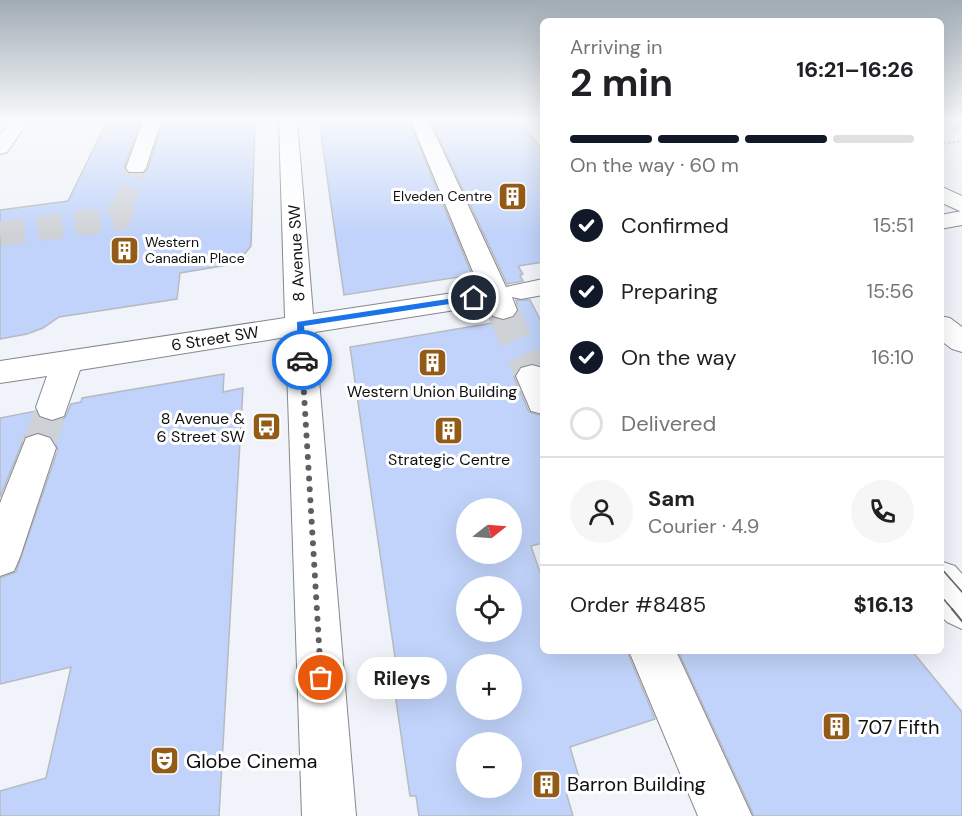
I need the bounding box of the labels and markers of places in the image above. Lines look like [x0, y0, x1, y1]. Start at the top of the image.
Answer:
building icon: Elveden Centre [497, 180, 529, 212]
place label: Elveden Centre [393, 187, 492, 205]
place label: Western Canadian Place [145, 233, 245, 267]
building icon: Western Canadian Place [108, 234, 140, 266]
pin [448, 272, 499, 323]
building icon: Western Union Building [416, 347, 448, 379]
place label: Western Union Building [347, 381, 517, 402]
place label: 8 Avenue & 6 Street SW [157, 408, 246, 447]
bus stop icon: 8 Avenue & 6 Street SW [250, 411, 282, 443]
building icon: Strategic Centre [433, 415, 465, 447]
place label: Strategic Centre [388, 449, 510, 470]
pin [295, 652, 346, 703]
callout: Rileys [357, 657, 447, 699]
building icon: 707 Fifth [821, 711, 853, 743]
place label: 707 Fifth [858, 714, 939, 740]
theatre icon: Globe Cinema [149, 745, 181, 777]
place label: Globe Cinema [186, 748, 317, 774]
building icon: Barron Building [530, 768, 562, 800]
place label: Barron Building [567, 771, 706, 797]

